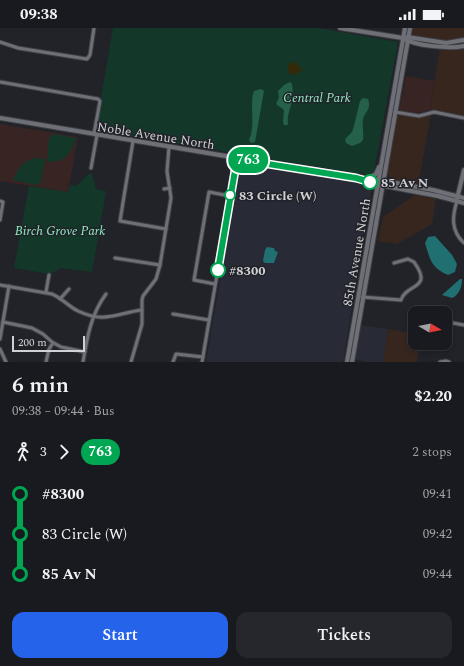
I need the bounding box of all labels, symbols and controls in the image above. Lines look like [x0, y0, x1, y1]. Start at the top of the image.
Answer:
text: 09:38 [20, 3, 58, 26]
park label: Central Park [283, 88, 351, 108]
street label: Noble Avenue North [96, 117, 217, 155]
line badge: 763 [225, 147, 271, 173]
text: 763 [236, 149, 260, 170]
place label: 85 Av N [381, 173, 429, 193]
marker: 85 Av N [362, 174, 378, 190]
place label: 83 Circle (W) [239, 186, 316, 206]
marker: 83 Circle (W) [224, 189, 236, 201]
street label: 85th Avenue North [338, 196, 376, 308]
park label: Birch Grove Park [15, 221, 105, 241]
place label: #8300 [229, 261, 265, 281]
marker: #8300 [210, 262, 226, 278]
north arrow [408, 306, 452, 350]
map controls [408, 306, 452, 350]
scale bar [12, 334, 85, 353]
text: 200 m [18, 334, 47, 351]
text: 6 min [12, 369, 69, 402]
text: $2.20 [414, 385, 452, 408]
text: 09:38 – 09:44 · Bus [12, 401, 115, 421]
icon: walk [12, 441, 34, 463]
icon: forward [53, 441, 75, 463]
text: 763 [89, 441, 112, 462]
text: 3 [40, 442, 47, 462]
text: 2 stops [412, 442, 452, 462]
text: #8300 [42, 483, 84, 506]
text: 09:41 [423, 484, 452, 504]
text: 83 Circle (W) [42, 523, 127, 546]
text: 09:42 [423, 524, 452, 544]
text: 85 Av N [42, 563, 97, 586]
text: 09:44 [423, 564, 452, 584]
button: Start [12, 612, 228, 658]
button: Tickets [236, 612, 452, 658]

